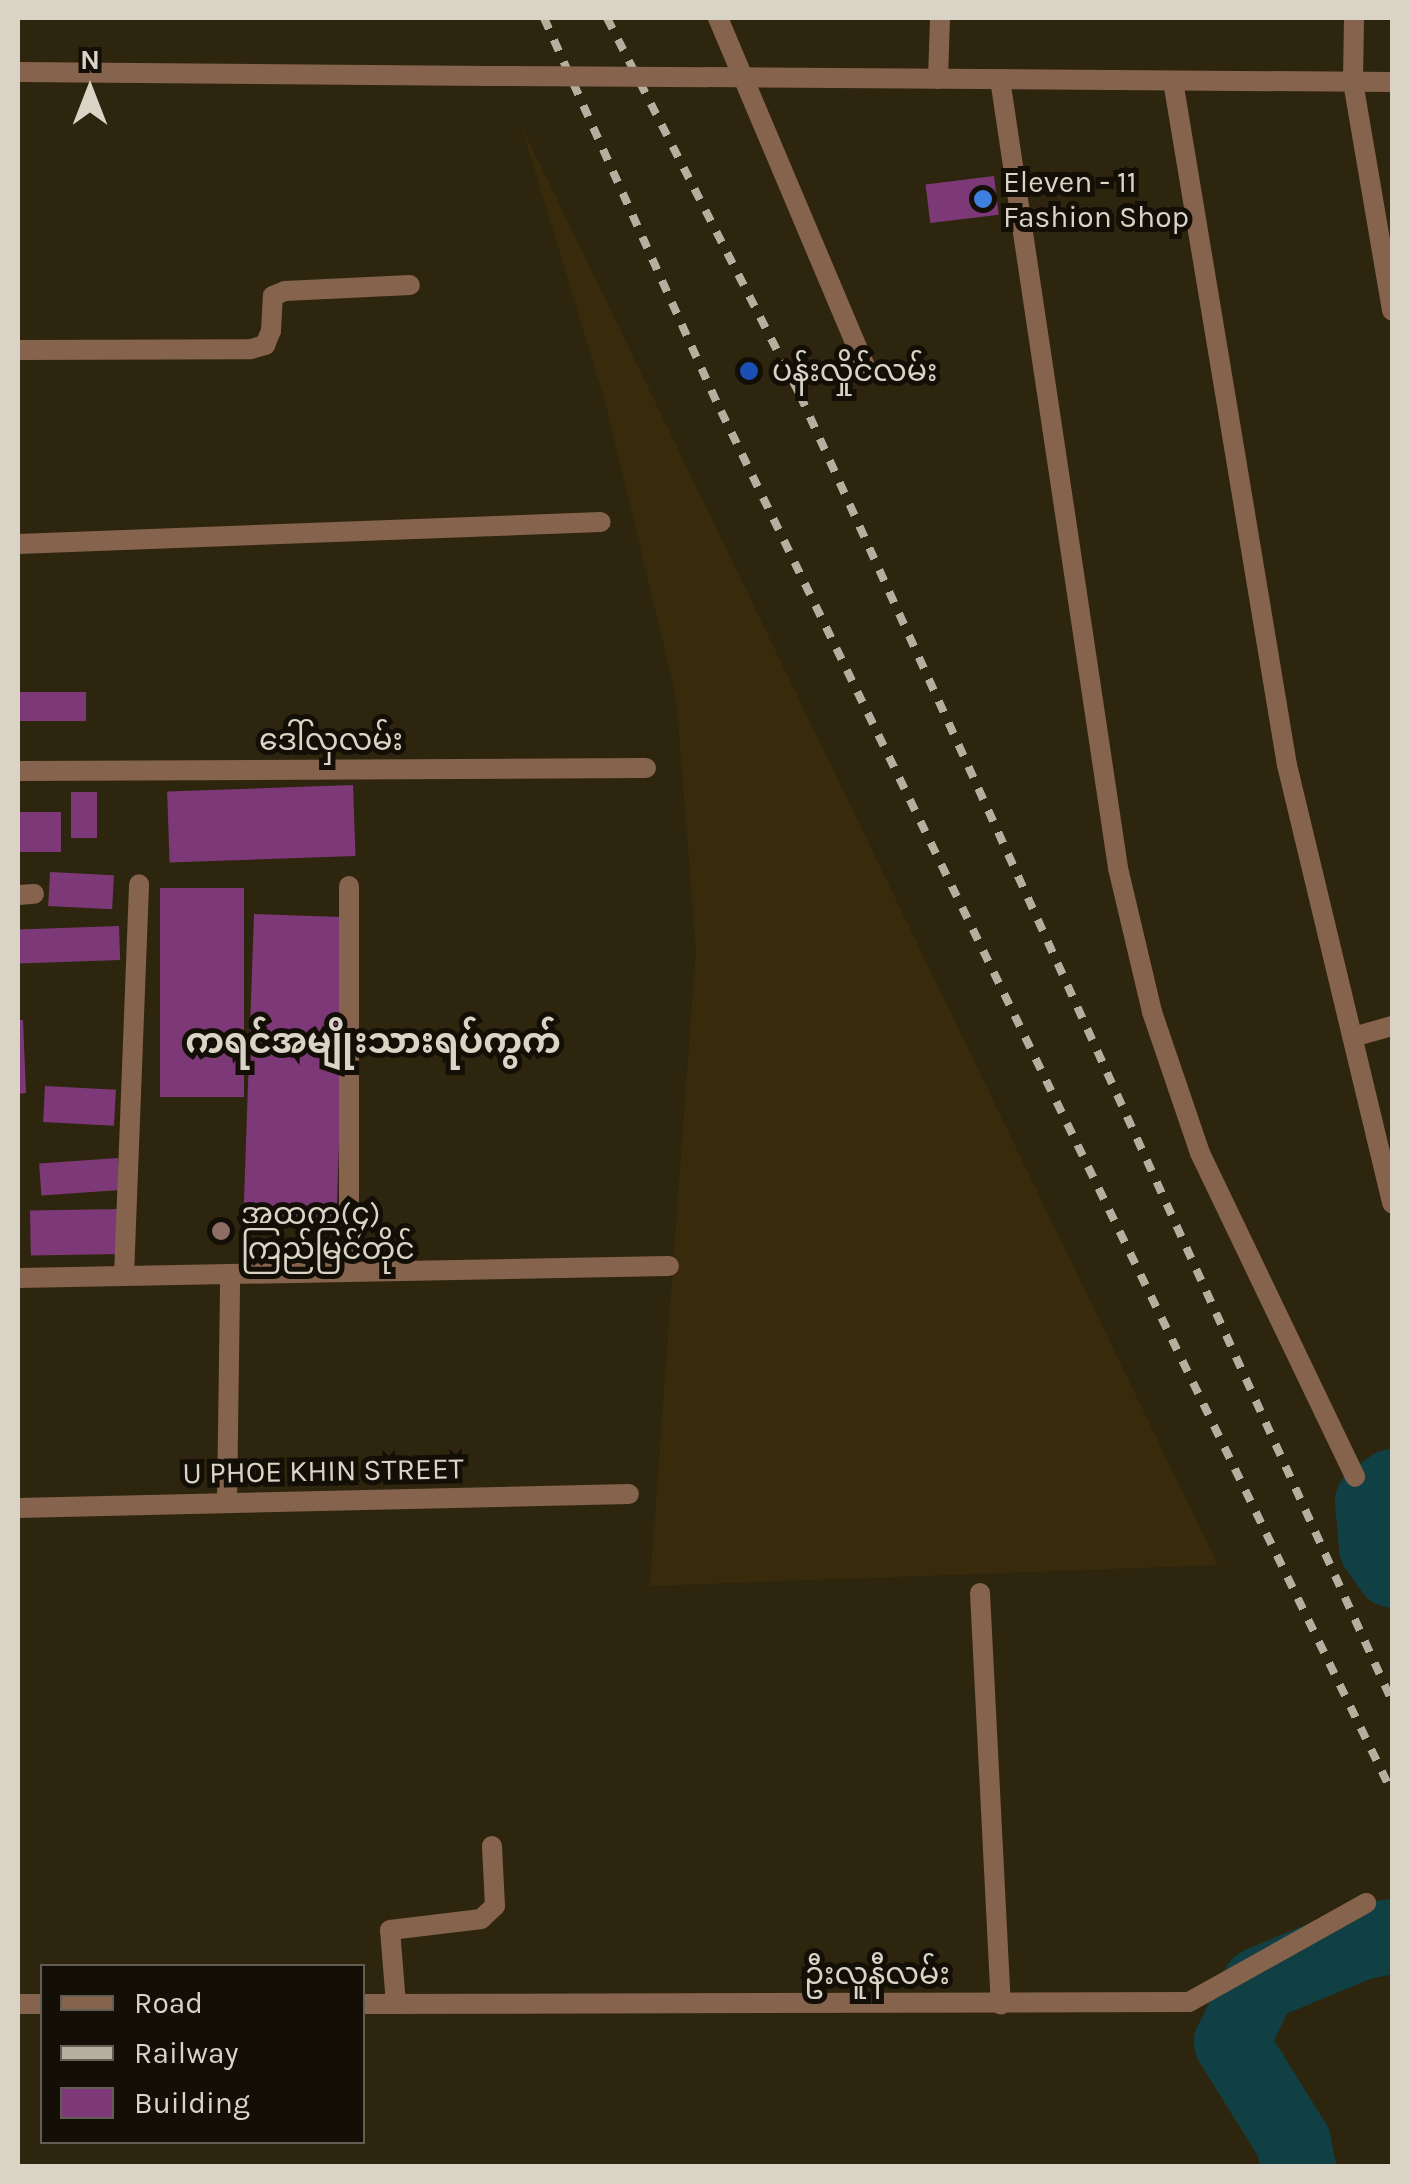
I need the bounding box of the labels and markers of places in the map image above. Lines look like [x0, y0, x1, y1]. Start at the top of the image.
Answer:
place label: Eleven - 11 Fashion Shop [1003, 164, 1189, 234]
marker: Eleven - 11 Fashion Shop [972, 188, 994, 210]
place label: ပန်းလှိုင်လမ်း [772, 353, 937, 389]
marker: ပန်းလှိုင်လမ်း [736, 358, 762, 384]
place label: အထက(၄) ကြည်မြင်တိုင် [241, 1196, 415, 1266]
marker: အထက(၄) ကြည်မြင်တိုင် [210, 1220, 232, 1242]

